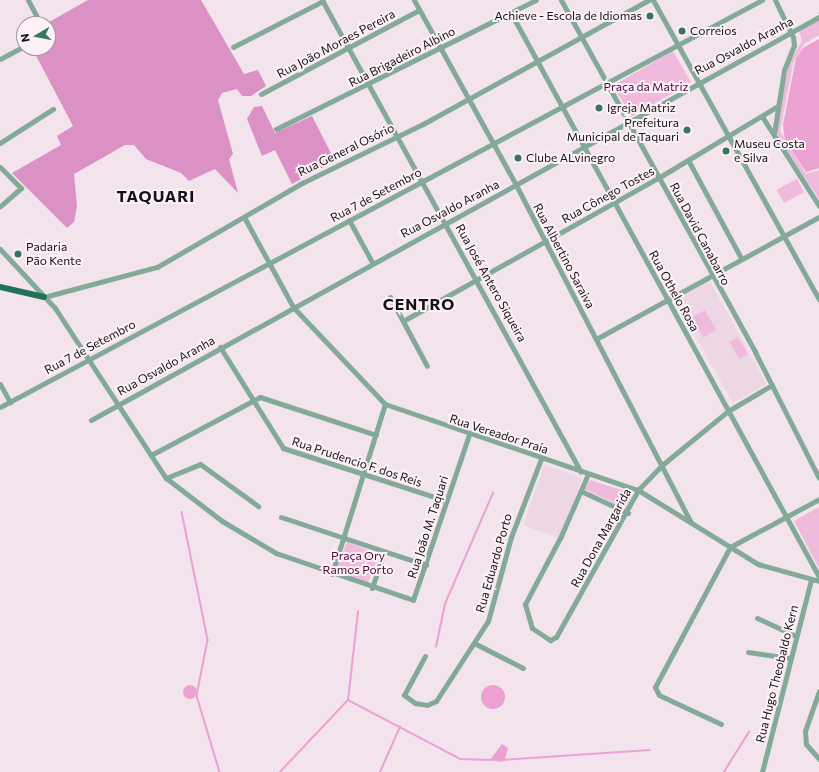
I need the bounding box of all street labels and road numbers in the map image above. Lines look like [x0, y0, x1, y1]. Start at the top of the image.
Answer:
street label: Rua João Moraes Pereira [274, 7, 398, 81]
street label: Rua Osvaldo Aranha [692, 14, 796, 78]
street label: Rua Brigadeiro Albino [346, 24, 458, 90]
street label: Rua General Osório [295, 120, 397, 180]
street label: Rua Cônego Tostes [559, 164, 657, 226]
street label: Rua 7 de Setembro [328, 165, 424, 225]
street label: Rua Osvaldo Aranha [398, 177, 502, 241]
street label: Rua David Canabarro [667, 180, 733, 288]
street label: Rua Albertino Saraiva [530, 201, 598, 311]
street label: Rua José Antero Siqueira [453, 222, 529, 344]
street label: Rua Othelo Rosa [646, 248, 702, 334]
street label: Rua 7 de Setembro [42, 317, 138, 377]
street label: Rua Osvaldo Aranha [115, 333, 217, 399]
street label: Rua Vereador Praia [448, 411, 550, 457]
street label: Rua Prudencio F. dos Reis [290, 434, 424, 490]
street label: Rua João M. Taquari [405, 474, 451, 580]
street label: Rua Dona Margarida [568, 486, 634, 590]
street label: Rua Eduardo Porto [473, 512, 515, 614]
street label: Rua Hugo Theobaldo Kern [753, 604, 801, 744]

